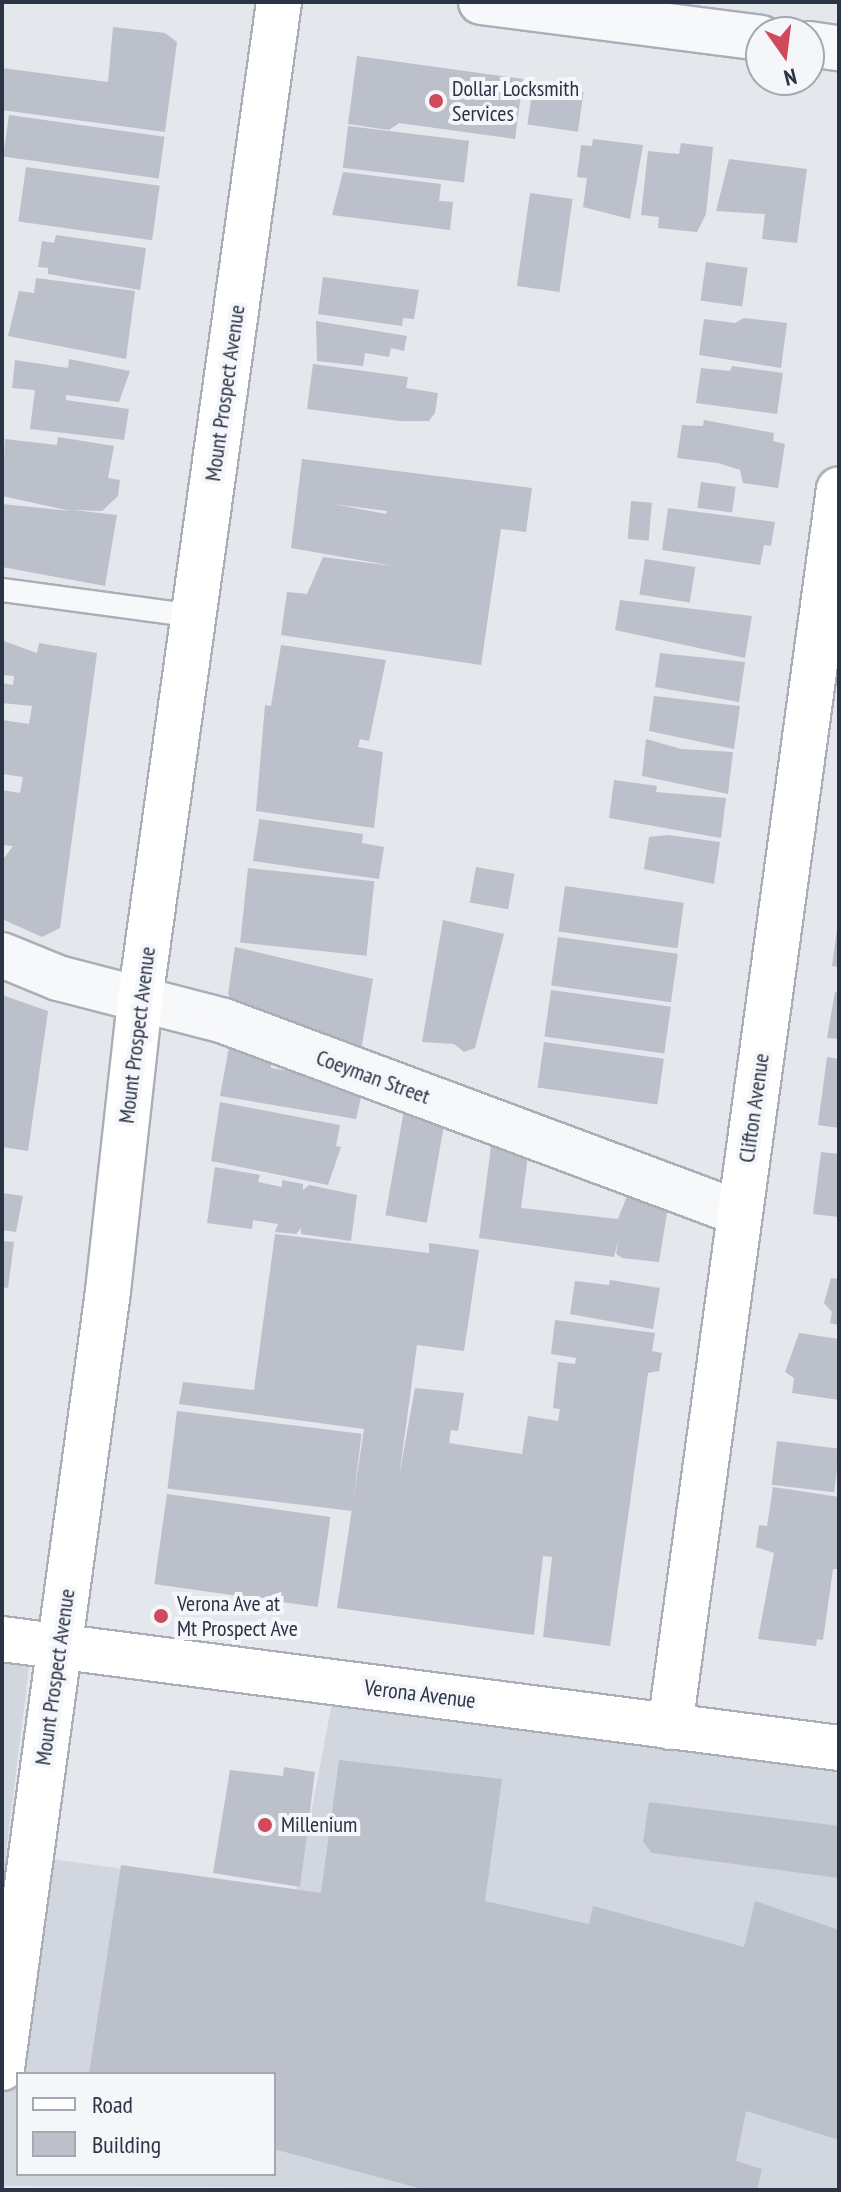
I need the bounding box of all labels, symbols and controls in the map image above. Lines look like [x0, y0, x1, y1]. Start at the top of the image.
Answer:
north arrow [745, 16, 825, 96]
text: N [781, 62, 799, 92]
place label: Dollar Locksmith Services [452, 75, 579, 126]
marker: Dollar Locksmith Services [427, 92, 445, 110]
street label: Mount Prospect Avenue [200, 303, 250, 483]
street label: Mount Prospect Avenue [113, 945, 161, 1125]
street label: Coeyman Street [313, 1044, 433, 1110]
street label: Clifton Avenue [733, 1051, 775, 1165]
street label: Mount Prospect Avenue [30, 1587, 80, 1767]
place label: Verona Ave at Mt Prospect Ave [177, 1590, 298, 1642]
marker: Verona Ave at Mt Prospect Ave [152, 1607, 170, 1625]
street label: Verona Avenue [363, 1674, 477, 1714]
place label: Millenium [281, 1812, 357, 1838]
marker: Millenium [256, 1816, 274, 1834]
legend [16, 2072, 276, 2176]
text: Road [92, 2089, 133, 2120]
text: Building [92, 2129, 161, 2160]

